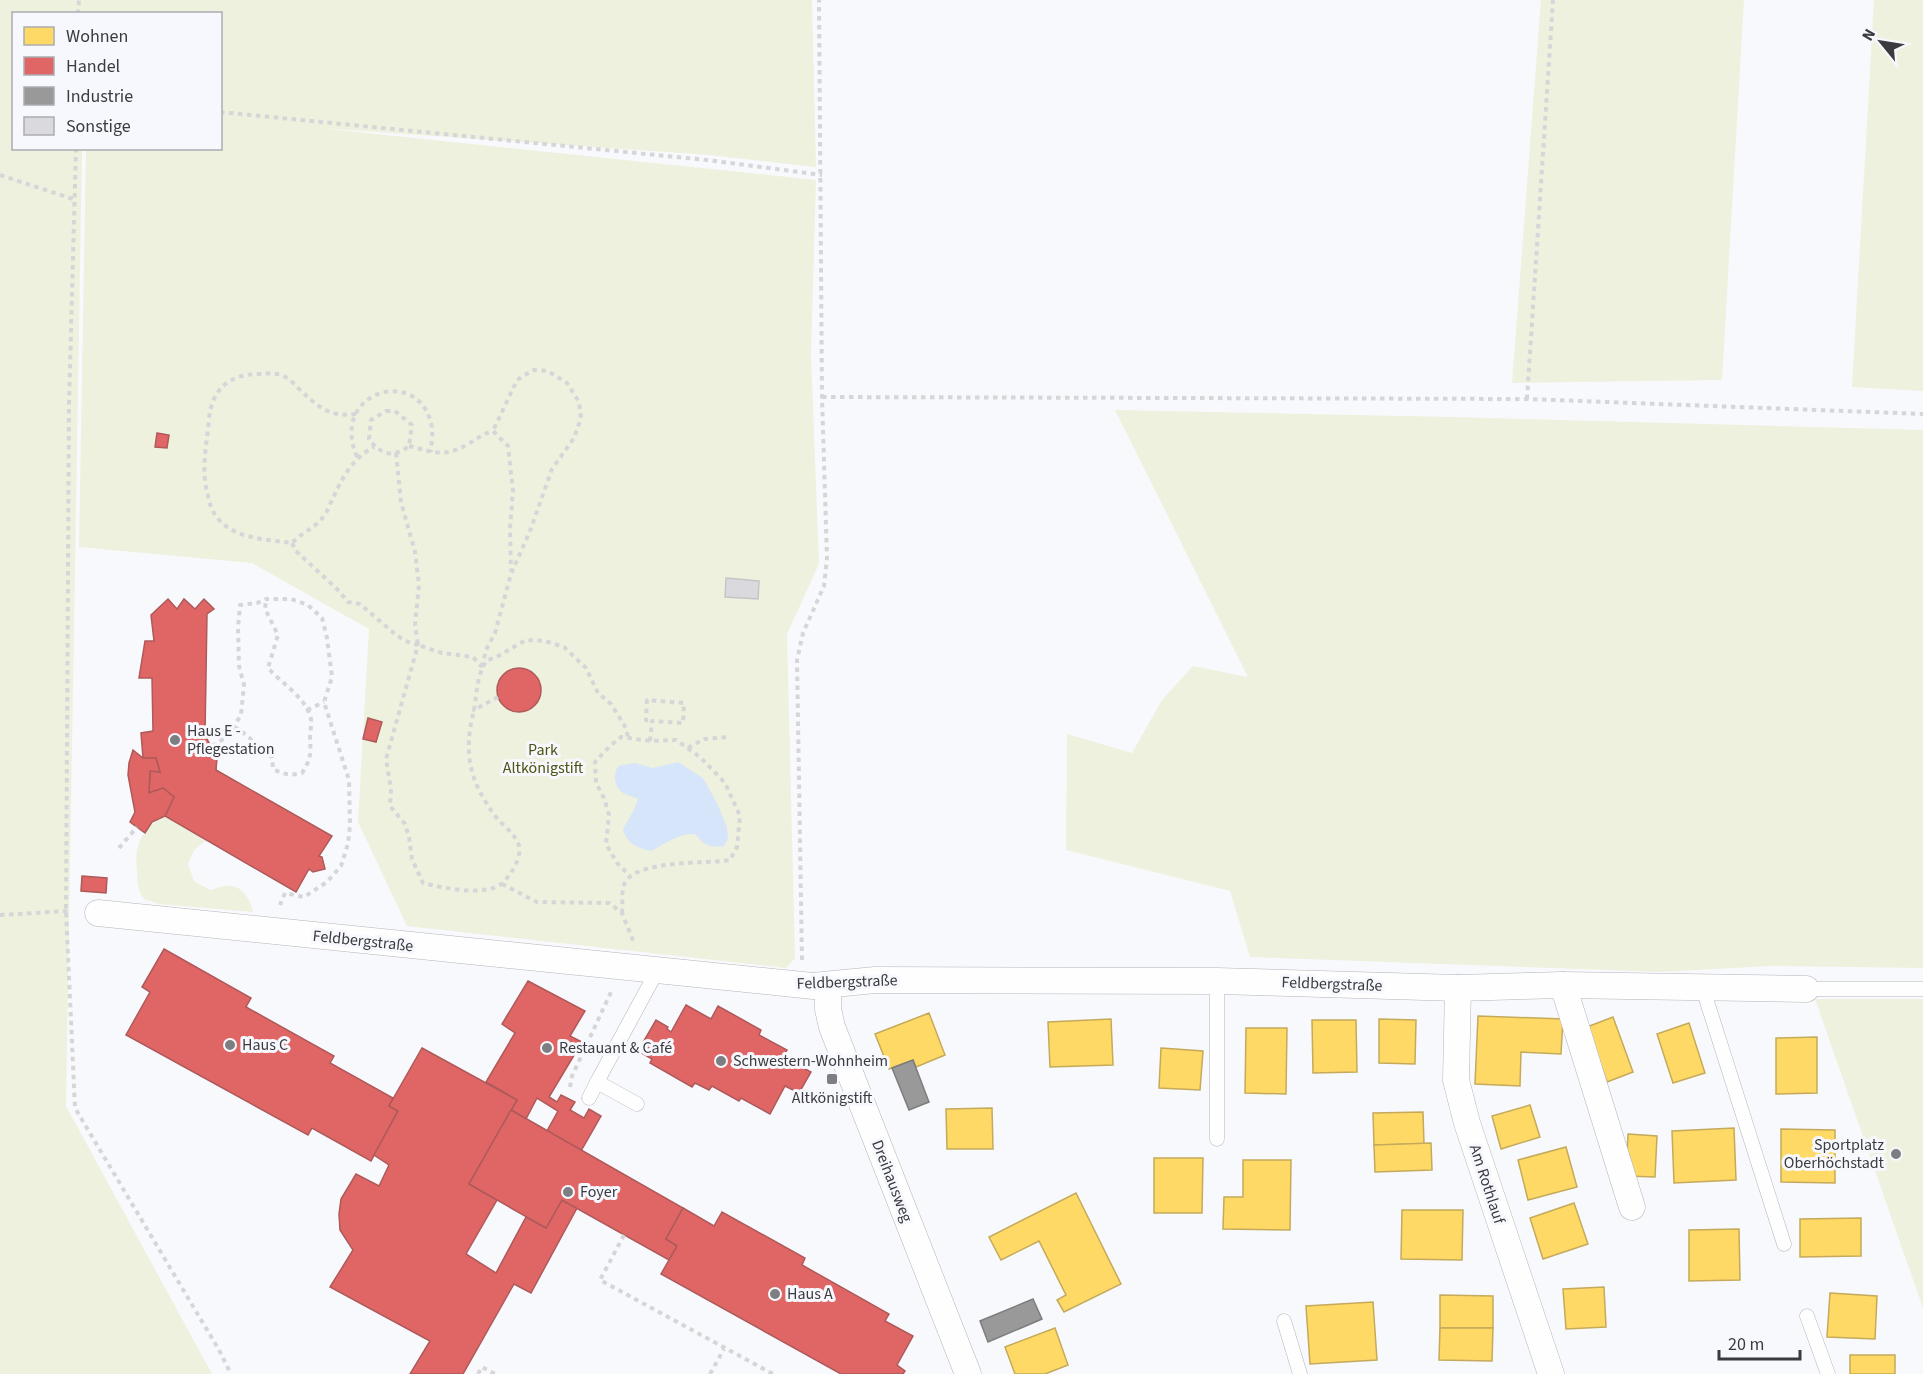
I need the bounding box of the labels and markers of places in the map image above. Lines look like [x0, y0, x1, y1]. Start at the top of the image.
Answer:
place label: Haus E - Pflegestation [187, 720, 274, 760]
marker: Haus E - Pflegestation [168, 733, 182, 747]
place label: Haus C [242, 1034, 288, 1056]
place label: Restauant & Café [559, 1037, 672, 1059]
marker: Haus C [223, 1038, 237, 1052]
marker: Restauant & Café [540, 1041, 554, 1055]
place label: Schwestern-Wohnheim [733, 1050, 888, 1072]
marker: Schwestern-Wohnheim [714, 1054, 728, 1068]
marker: Altkönigstift [825, 1072, 839, 1086]
place label: Altkönigstift [792, 1087, 873, 1109]
place label: Sportplatz Oberhöchstadt [1784, 1134, 1885, 1174]
marker: Sportplatz Oberhöchstadt [1889, 1147, 1903, 1161]
place label: Foyer [580, 1181, 618, 1203]
marker: Foyer [561, 1185, 575, 1199]
place label: Haus A [787, 1283, 833, 1305]
marker: Haus A [768, 1287, 782, 1301]

